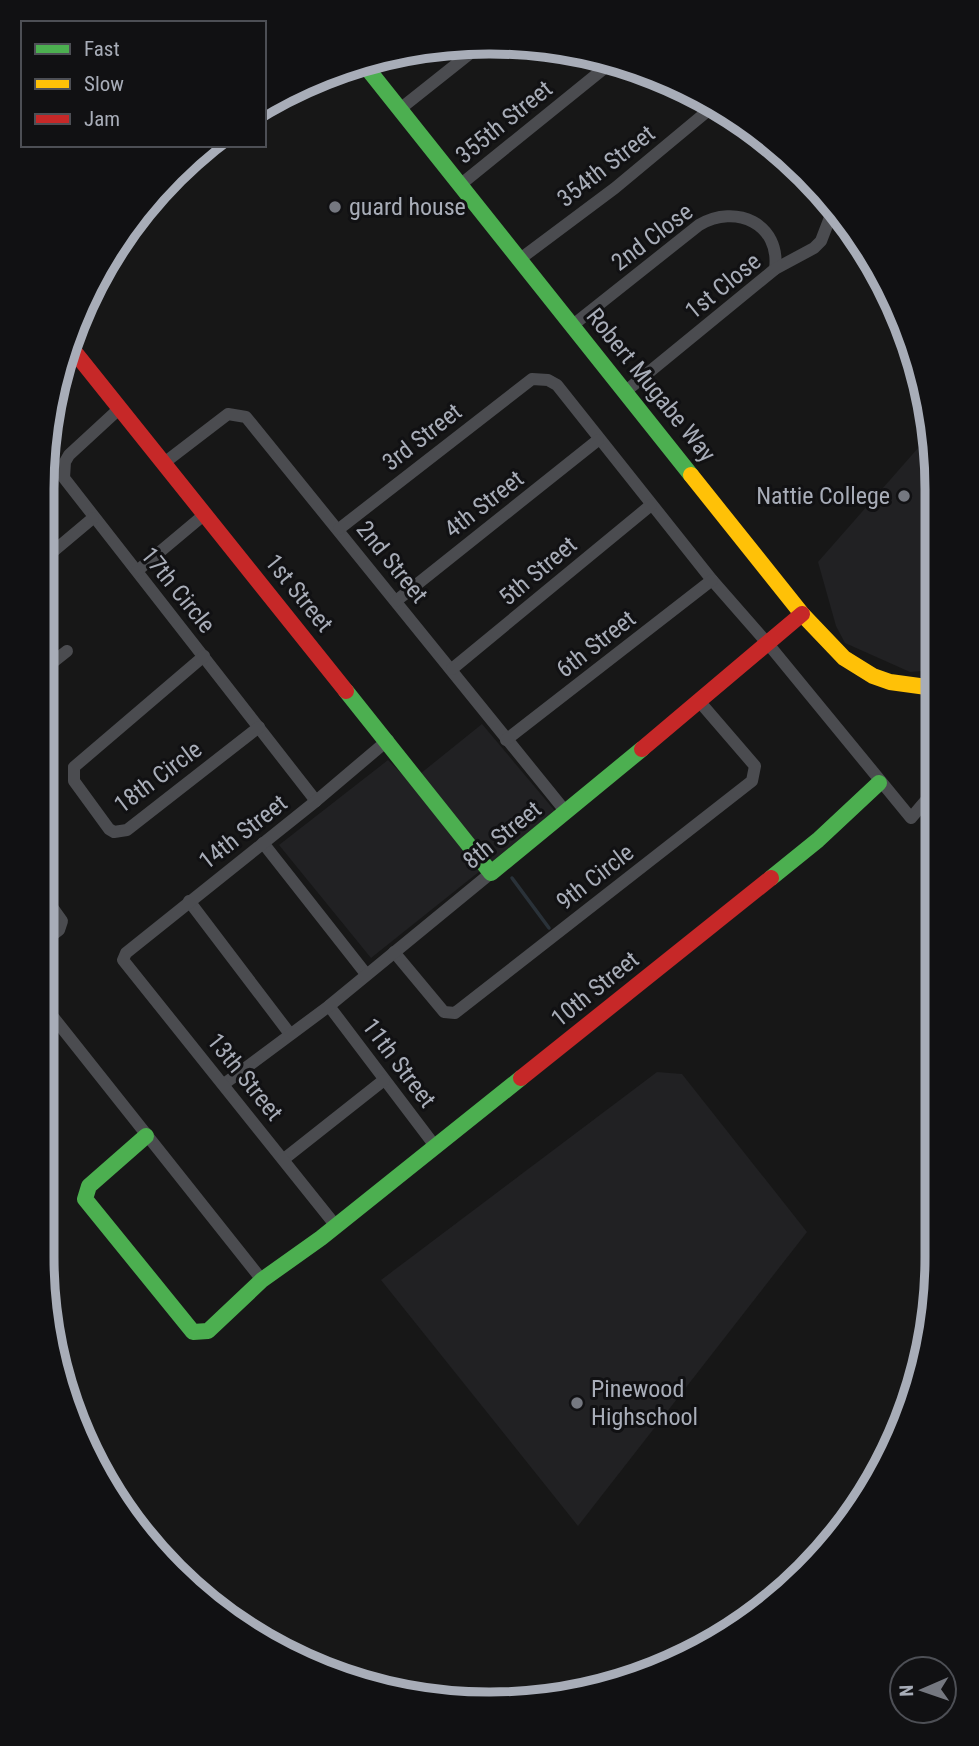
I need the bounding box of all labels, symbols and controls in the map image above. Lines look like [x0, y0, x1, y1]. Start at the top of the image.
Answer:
legend [21, 21, 266, 147]
text: Fast [84, 37, 120, 61]
text: Slow [84, 72, 124, 96]
street label: 355th Street [450, 75, 558, 169]
text: Jam [84, 107, 120, 131]
street label: 354th Street [552, 119, 660, 213]
place label: guard house [349, 193, 466, 221]
street label: 2nd Close [606, 197, 698, 277]
marker: guard house [327, 199, 343, 215]
street label: 1st Close [680, 247, 766, 325]
street label: Robert Mugabe Way [581, 303, 721, 467]
street label: 3rd Street [377, 397, 467, 477]
street label: 4th Street [439, 465, 529, 543]
place label: Nattie College [756, 482, 890, 510]
marker: Nattie College [896, 488, 912, 504]
street label: 2nd Street [351, 515, 433, 609]
street label: 5th Street [494, 531, 582, 611]
street label: 17th Circle [135, 542, 221, 638]
street label: 1st Street [259, 549, 339, 637]
street label: 6th Street [551, 605, 641, 683]
street label: 18th Circle [109, 735, 207, 819]
street label: 14th Street [193, 789, 293, 875]
street label: 8th Street [457, 795, 547, 875]
street label: 9th Circle [551, 838, 639, 916]
street label: 10th Street [546, 945, 644, 1033]
street label: 11th Street [356, 1013, 442, 1113]
street label: 13th Street [201, 1028, 289, 1126]
place label: Pinewood Highschool [591, 1375, 698, 1431]
marker: Pinewood Highschool [569, 1395, 585, 1411]
north arrow [888, 1655, 958, 1725]
text: N [895, 1684, 918, 1697]

